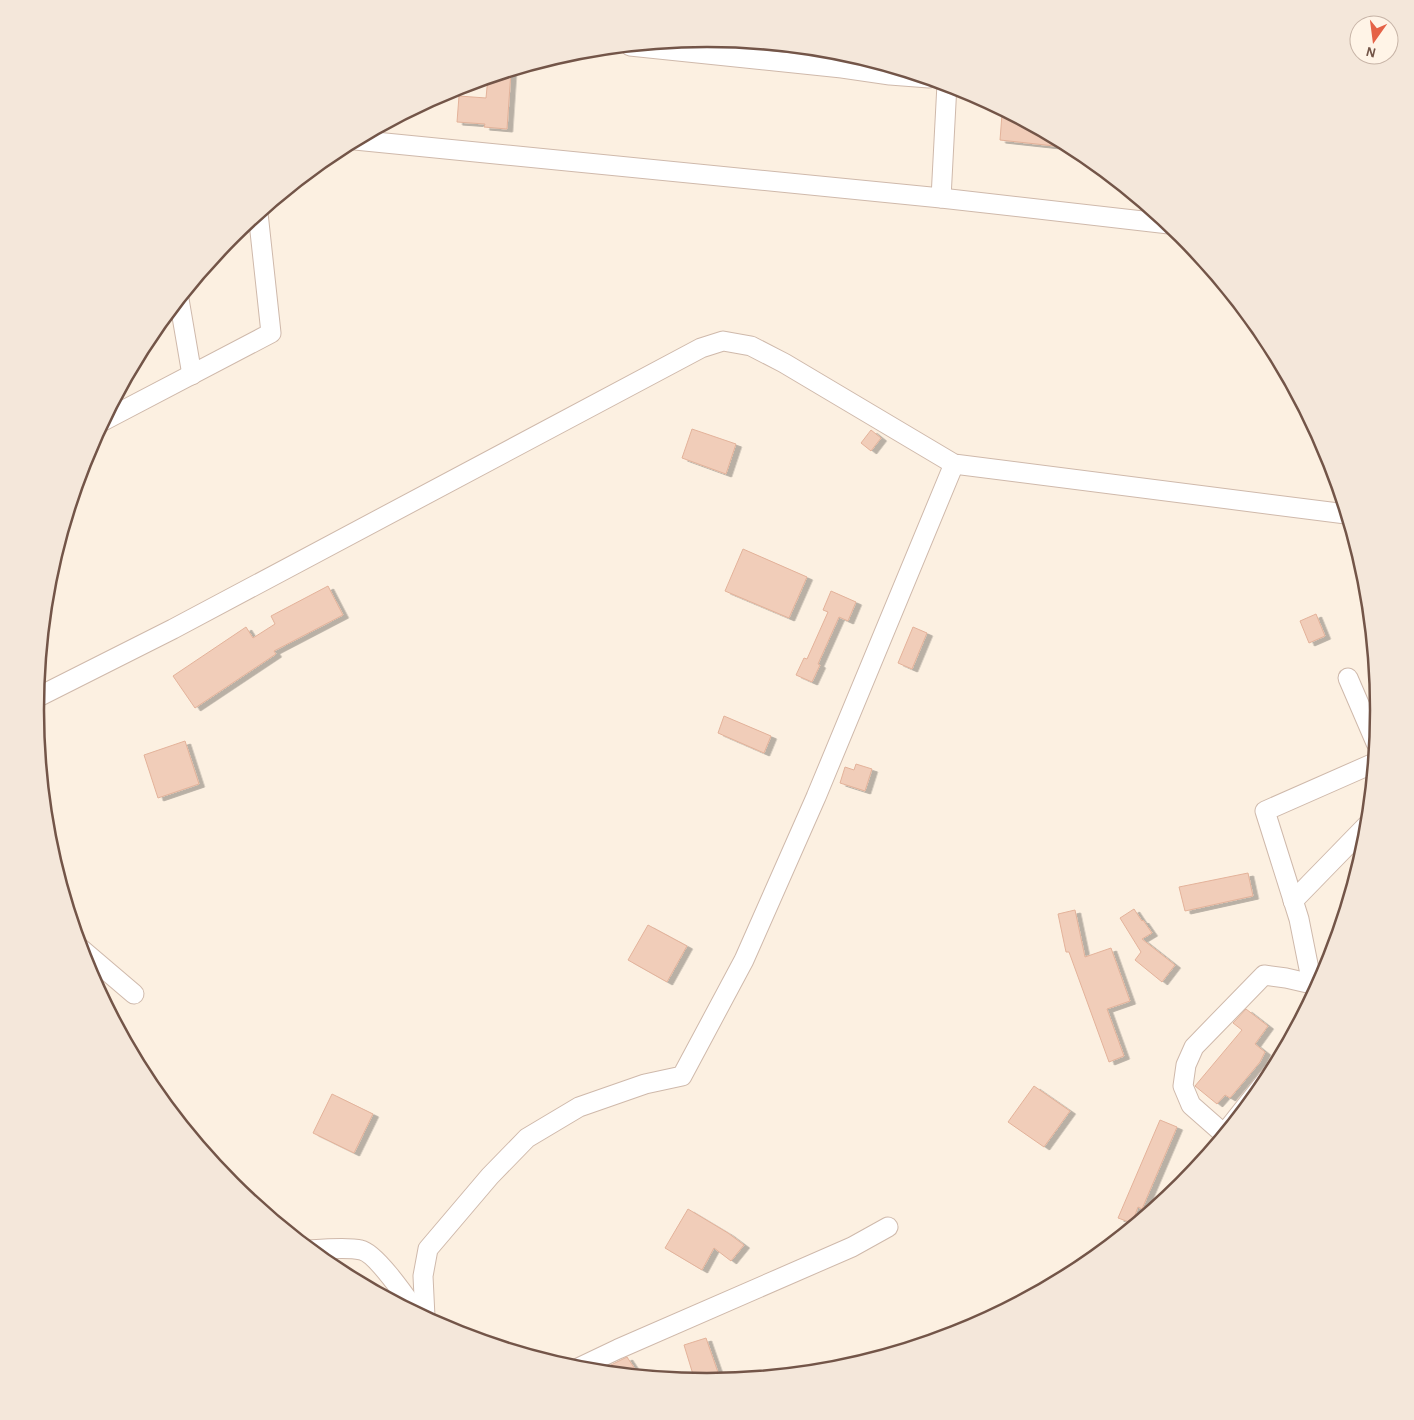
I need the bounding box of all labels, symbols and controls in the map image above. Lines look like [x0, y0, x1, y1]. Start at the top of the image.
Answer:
north arrow [1349, 15, 1399, 65]
text: N [1365, 44, 1378, 60]

